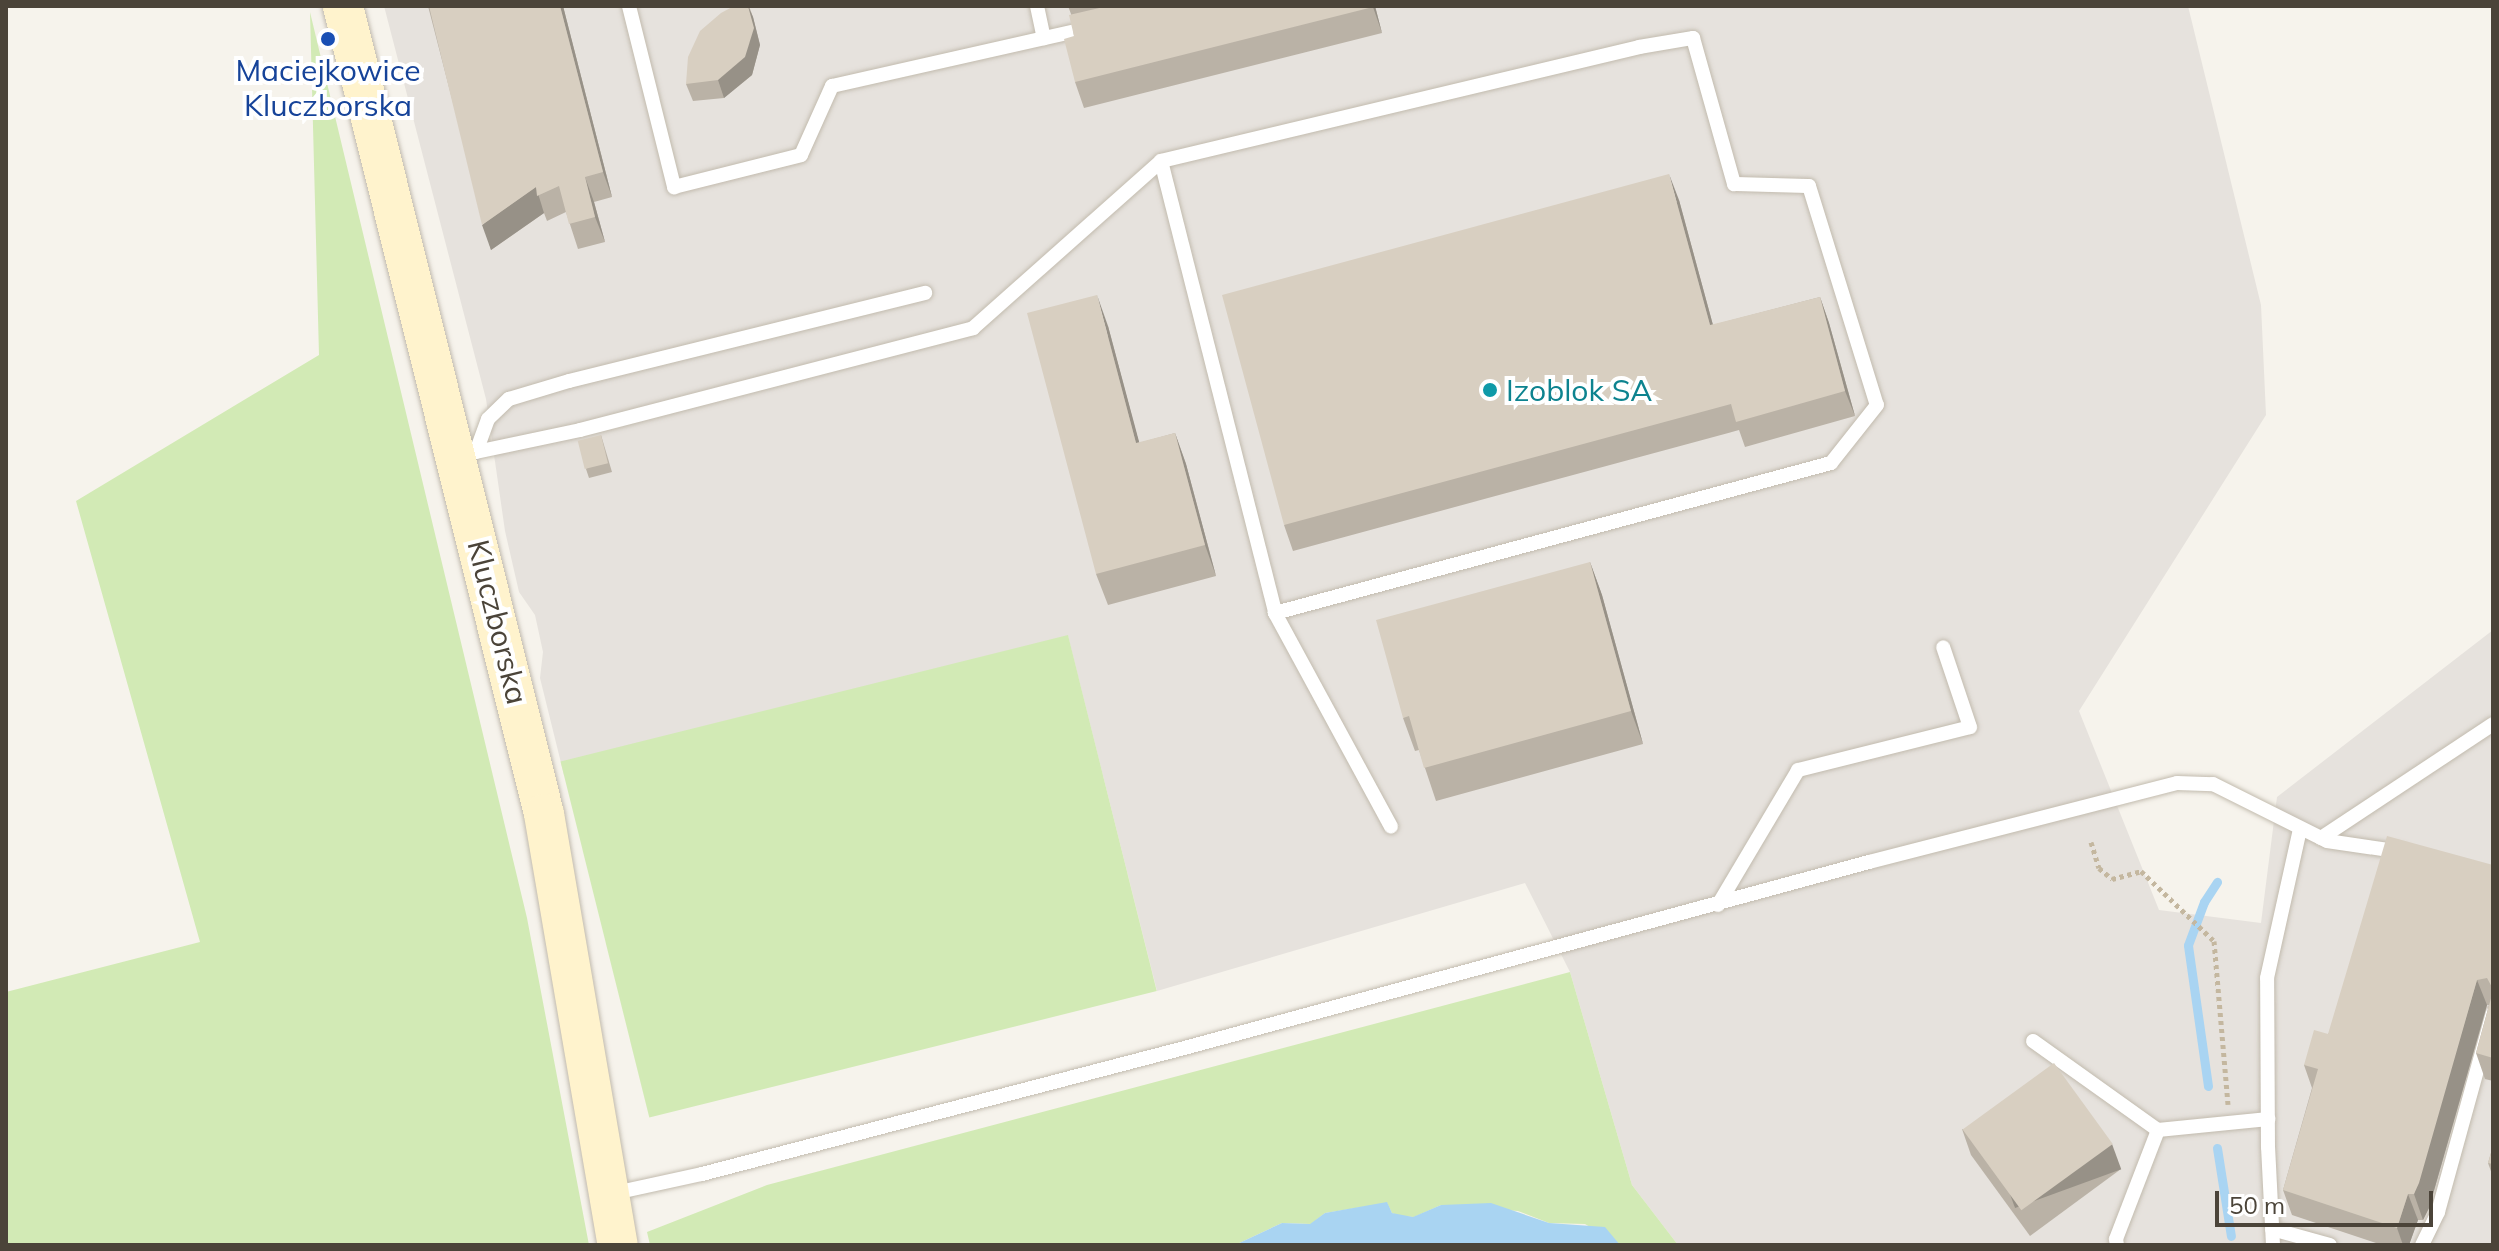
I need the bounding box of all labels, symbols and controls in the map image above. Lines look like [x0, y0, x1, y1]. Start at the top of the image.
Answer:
marker: Maciejkowice Kluczborska [319, 30, 337, 48]
place label: Maciejkowice Kluczborska [235, 52, 421, 122]
place label: Izoblok SA [1506, 372, 1652, 408]
marker: Izoblok SA [1481, 381, 1499, 399]
street label: Kluczborska [460, 536, 536, 708]
scale bar [2219, 1175, 2437, 1225]
text: 50 m [2229, 1190, 2285, 1220]

